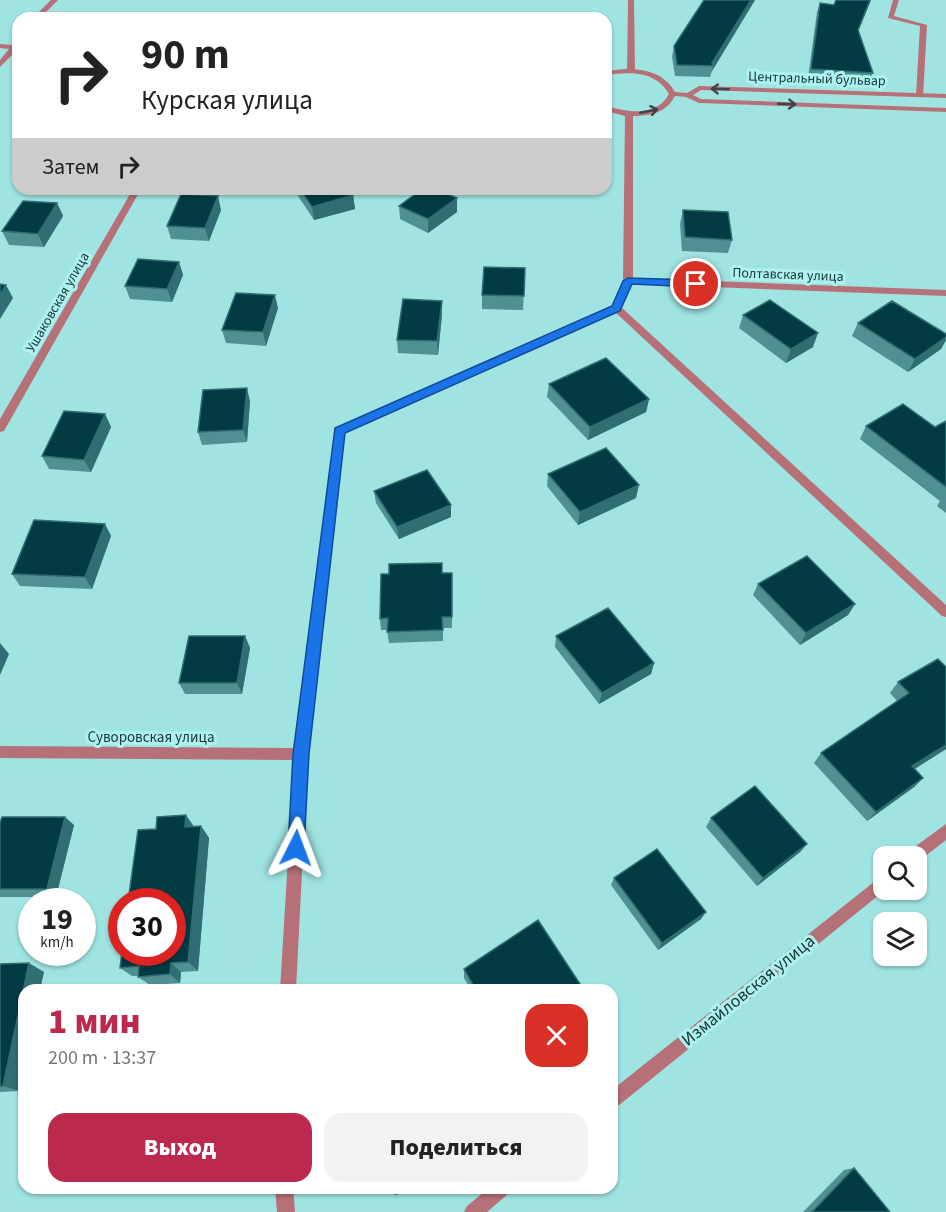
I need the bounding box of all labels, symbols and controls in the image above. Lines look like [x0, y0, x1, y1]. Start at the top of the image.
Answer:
text: 90 m [141, 25, 230, 85]
icon: right [42, 36, 120, 114]
street label: Центральный бульвар [748, 67, 886, 91]
text: Курская улица [141, 81, 313, 120]
one-way arrow [710, 83, 730, 94]
one-way arrow [777, 98, 797, 109]
one-way arrow [638, 106, 658, 117]
icon: right [112, 150, 145, 183]
text: Затем [42, 151, 100, 183]
street label: Ушаковская улица [21, 249, 95, 356]
pin [670, 258, 721, 309]
street label: Полтавская улица [732, 263, 844, 287]
icon: arrive [679, 267, 712, 300]
street label: Суворовская улица [88, 727, 214, 748]
position arrow [264, 816, 328, 880]
map controls [873, 846, 927, 966]
button: search [873, 846, 927, 900]
speed limit sign: 30 [108, 888, 186, 966]
text: 19 [41, 898, 73, 941]
button: layers [873, 912, 927, 966]
street label: Измайловская улица [676, 929, 820, 1052]
text: km/h [40, 932, 74, 953]
text: 1 мин [48, 996, 141, 1047]
button: close [525, 1004, 588, 1067]
text: 200 m · 13:37 [48, 1044, 156, 1072]
button: Выход [48, 1113, 312, 1182]
button: Поделиться [324, 1113, 588, 1182]

